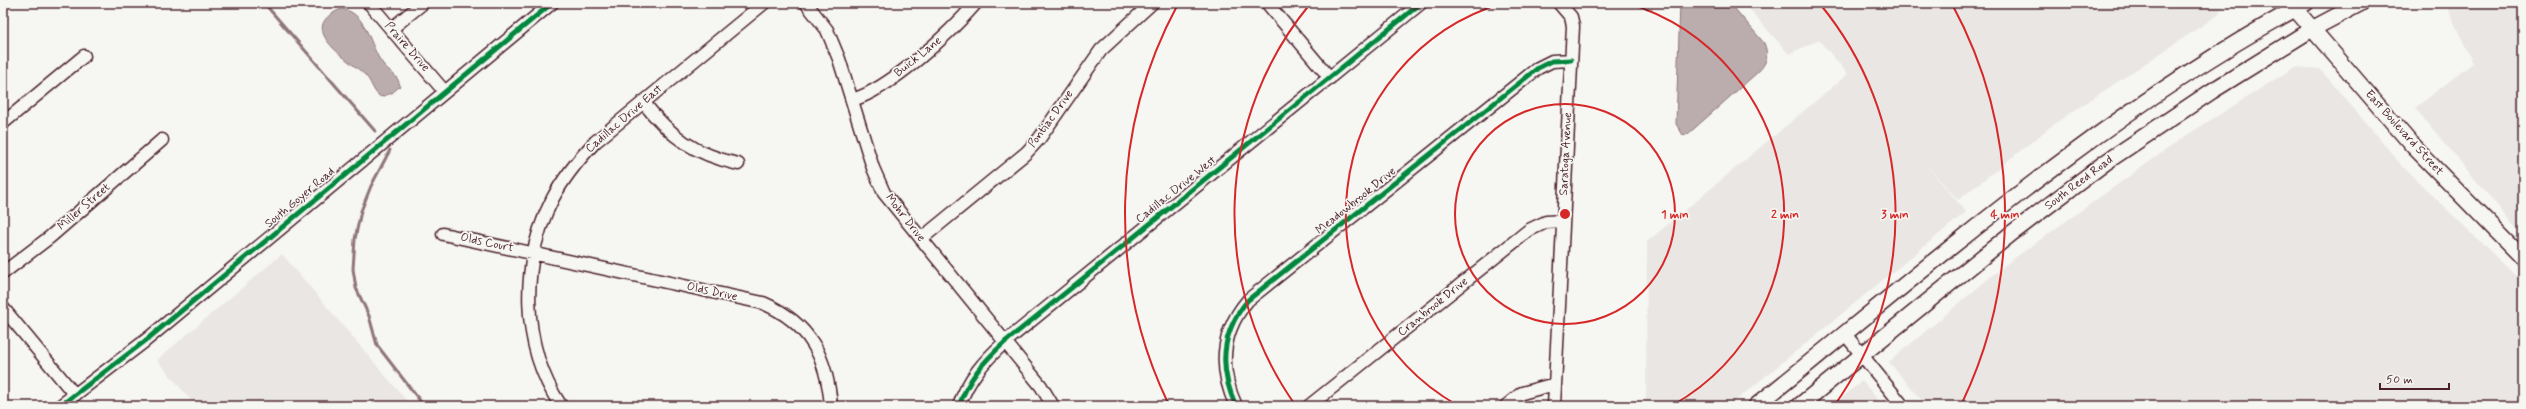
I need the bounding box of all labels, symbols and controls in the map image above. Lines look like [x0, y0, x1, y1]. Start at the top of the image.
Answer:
street label: Praire Drive [381, 19, 433, 75]
street label: Buick Lane [891, 33, 945, 81]
street label: Cadillac Drive East [582, 81, 666, 157]
street label: Pontiac Drive [1025, 87, 1077, 151]
street label: East Boulevard Street [2361, 87, 2447, 180]
street label: Saratoga Avenue [1556, 112, 1576, 196]
street label: Cadillac Drive West [1132, 152, 1220, 227]
street label: South Reed Road [2042, 152, 2116, 214]
street label: Meadowbrook Drive [1312, 163, 1400, 239]
street label: South Goyer Road [262, 164, 338, 232]
street label: Miller Street [54, 179, 114, 234]
street label: Mohr Drive [881, 191, 929, 245]
centre of rings [1558, 207, 1572, 221]
text: 1 min [1661, 207, 1689, 223]
text: 2 min [1771, 207, 1799, 223]
text: 3 min [1881, 207, 1909, 223]
text: 4 min [1990, 207, 2020, 223]
street label: Olds Court [459, 230, 515, 256]
street label: Cranbrook Drive [1395, 274, 1471, 340]
street label: Olds Drive [685, 279, 739, 305]
scale bar [2380, 365, 2449, 391]
text: 50 m [2386, 372, 2413, 388]

